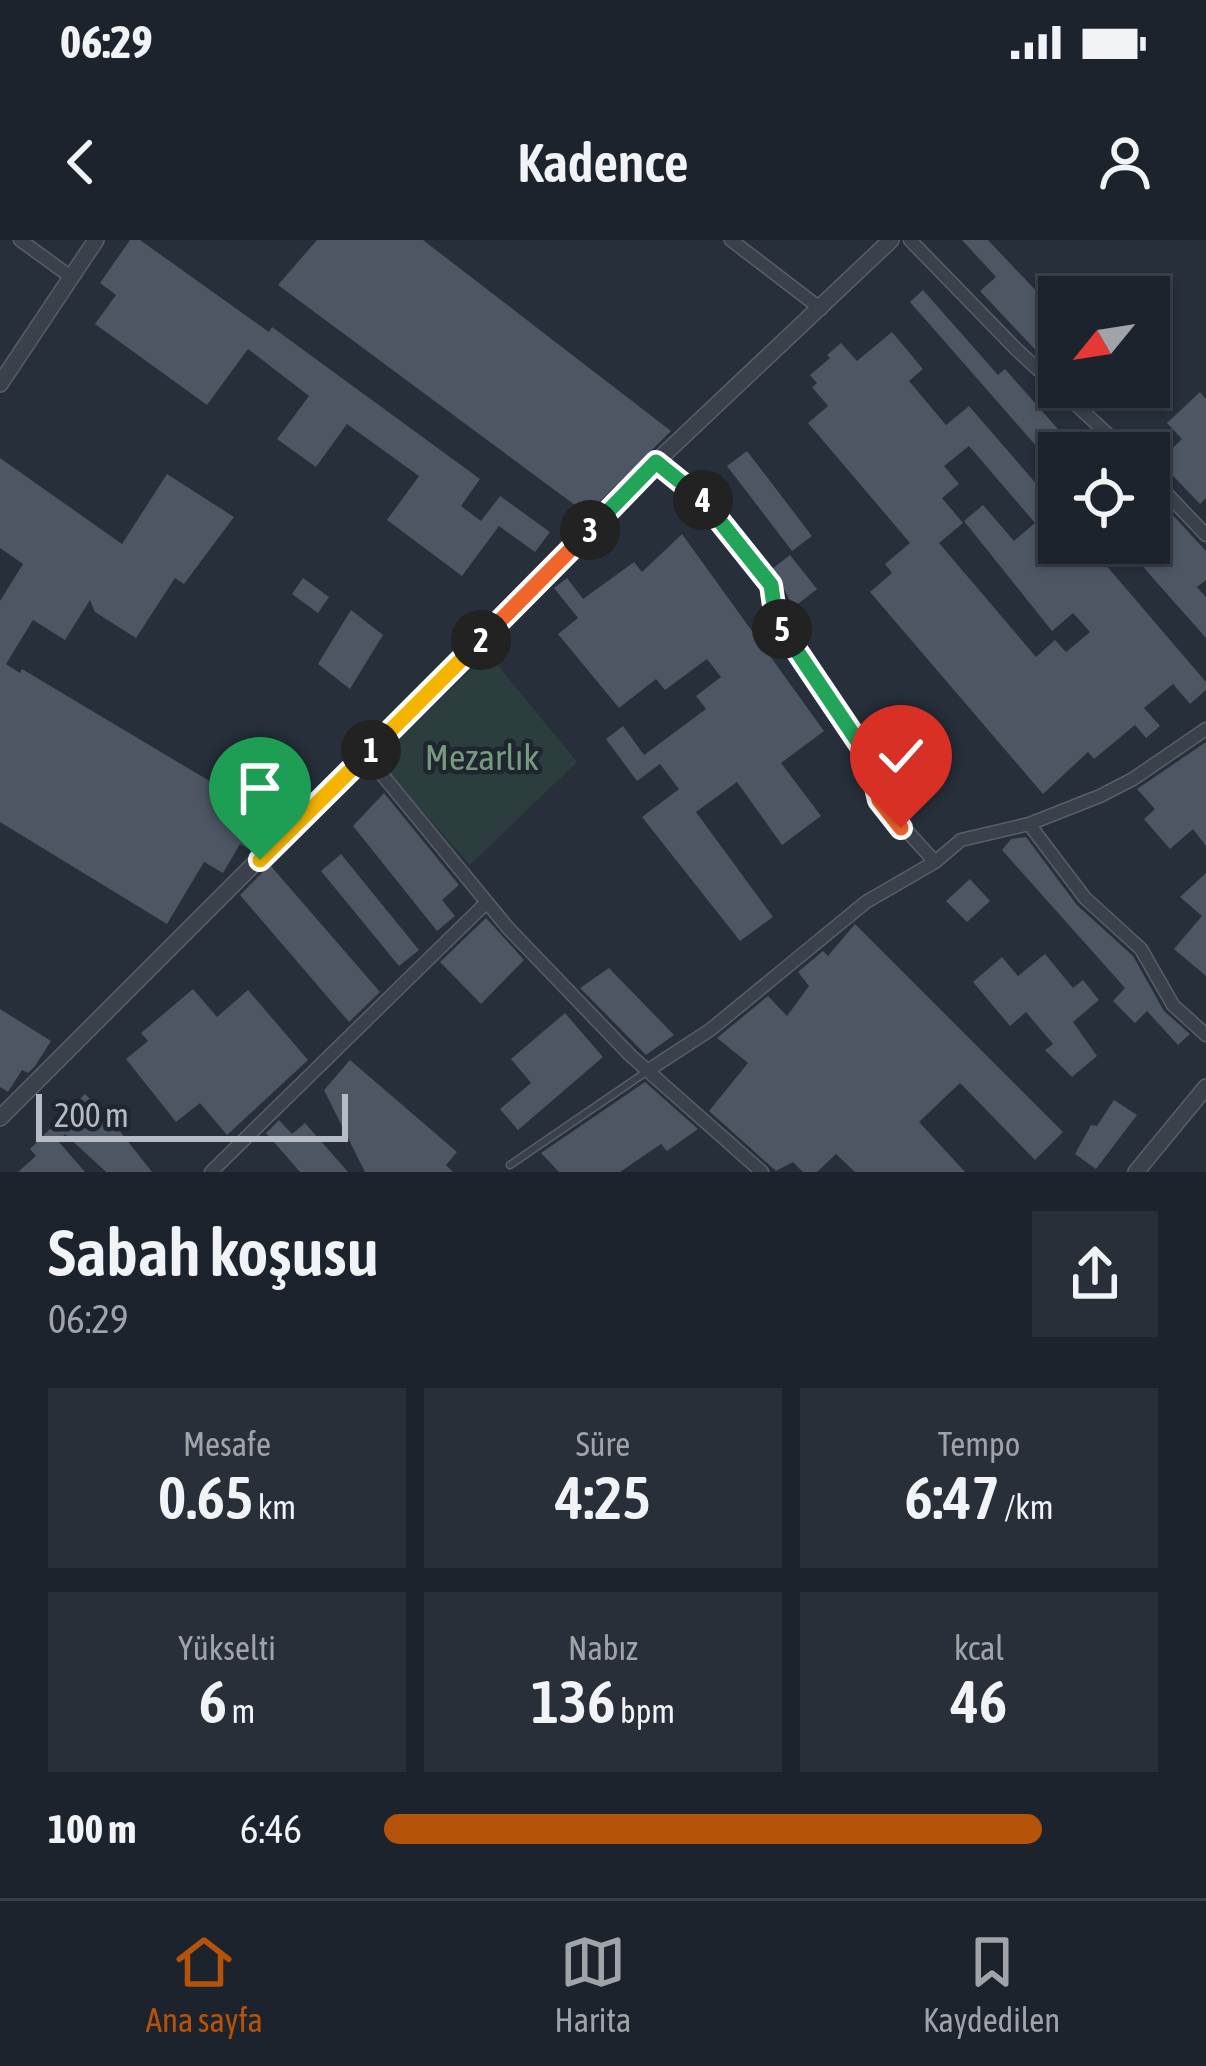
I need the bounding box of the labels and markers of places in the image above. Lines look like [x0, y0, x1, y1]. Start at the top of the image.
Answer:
pin: 4 [673, 470, 733, 530]
pin: 3 [560, 500, 620, 560]
pin: 5 [752, 599, 812, 659]
pin: 2 [451, 610, 511, 670]
pin [850, 705, 952, 828]
pin: 1 [341, 720, 401, 780]
pin [209, 737, 311, 860]

